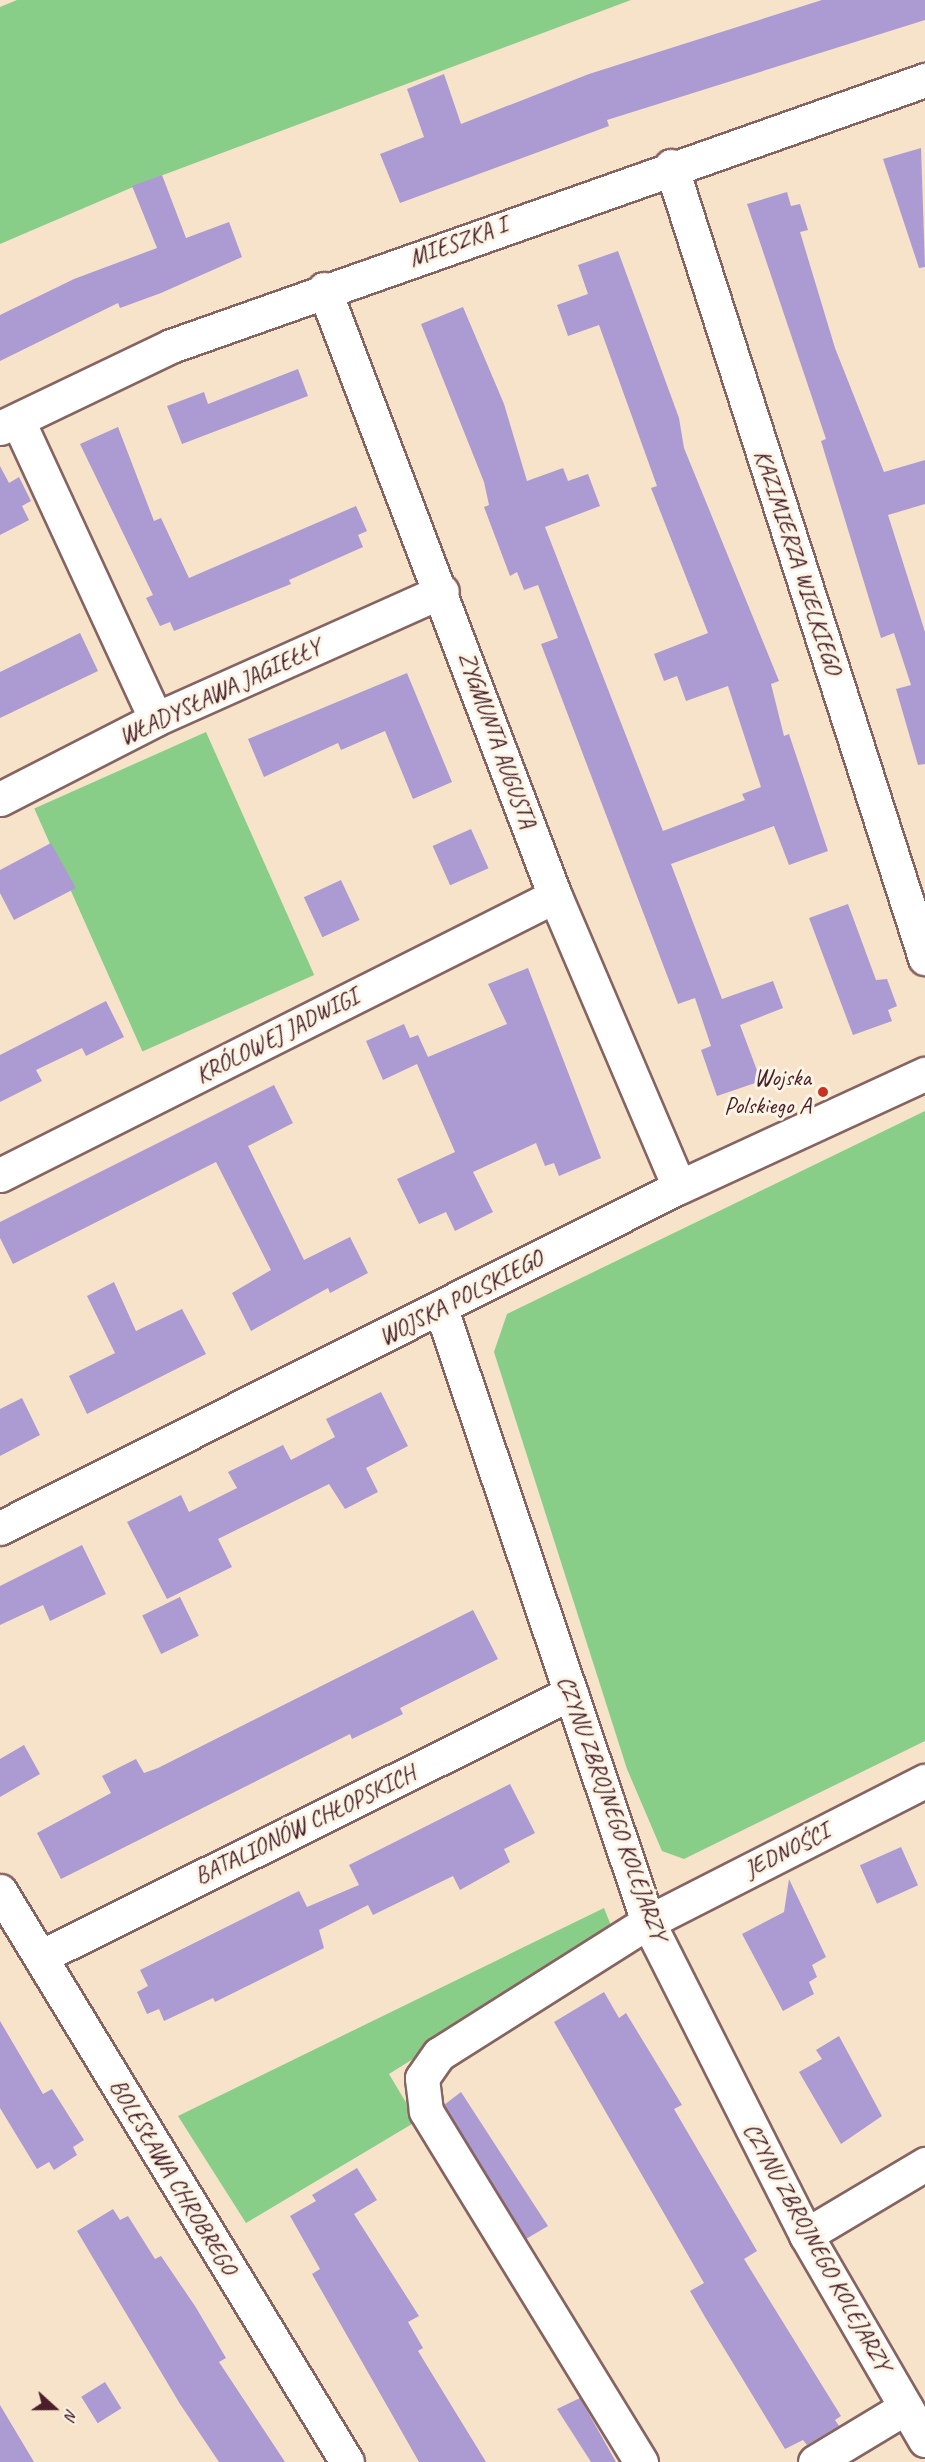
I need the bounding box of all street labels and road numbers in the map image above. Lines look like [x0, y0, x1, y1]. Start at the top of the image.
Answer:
street label: MIESZKA I [405, 211, 511, 273]
street label: KAZIMIERZA WIELKIEGO [748, 446, 848, 678]
street label: WŁADYSŁAWA JAGIEŁŁY [114, 633, 326, 751]
street label: ZYGMUNTA AUGUSTA [452, 648, 542, 832]
street label: KRÓLOWEJ JADWIGI [190, 982, 364, 1090]
street label: WOJSKA POLSKIEGO [375, 1245, 547, 1351]
street label: CZYNU ZBROJNEGO KOLEJARZY [551, 1672, 673, 1944]
street label: BATALIONÓW CHŁOPSKICH [190, 1759, 420, 1891]
street label: JEDNOŚCI [740, 1817, 834, 1885]
street label: BOLESŁAWA CHROBREGO [103, 2074, 243, 2280]
street label: CZYNU ZBROJNEGO KOLEJARZY [737, 2118, 897, 2376]

